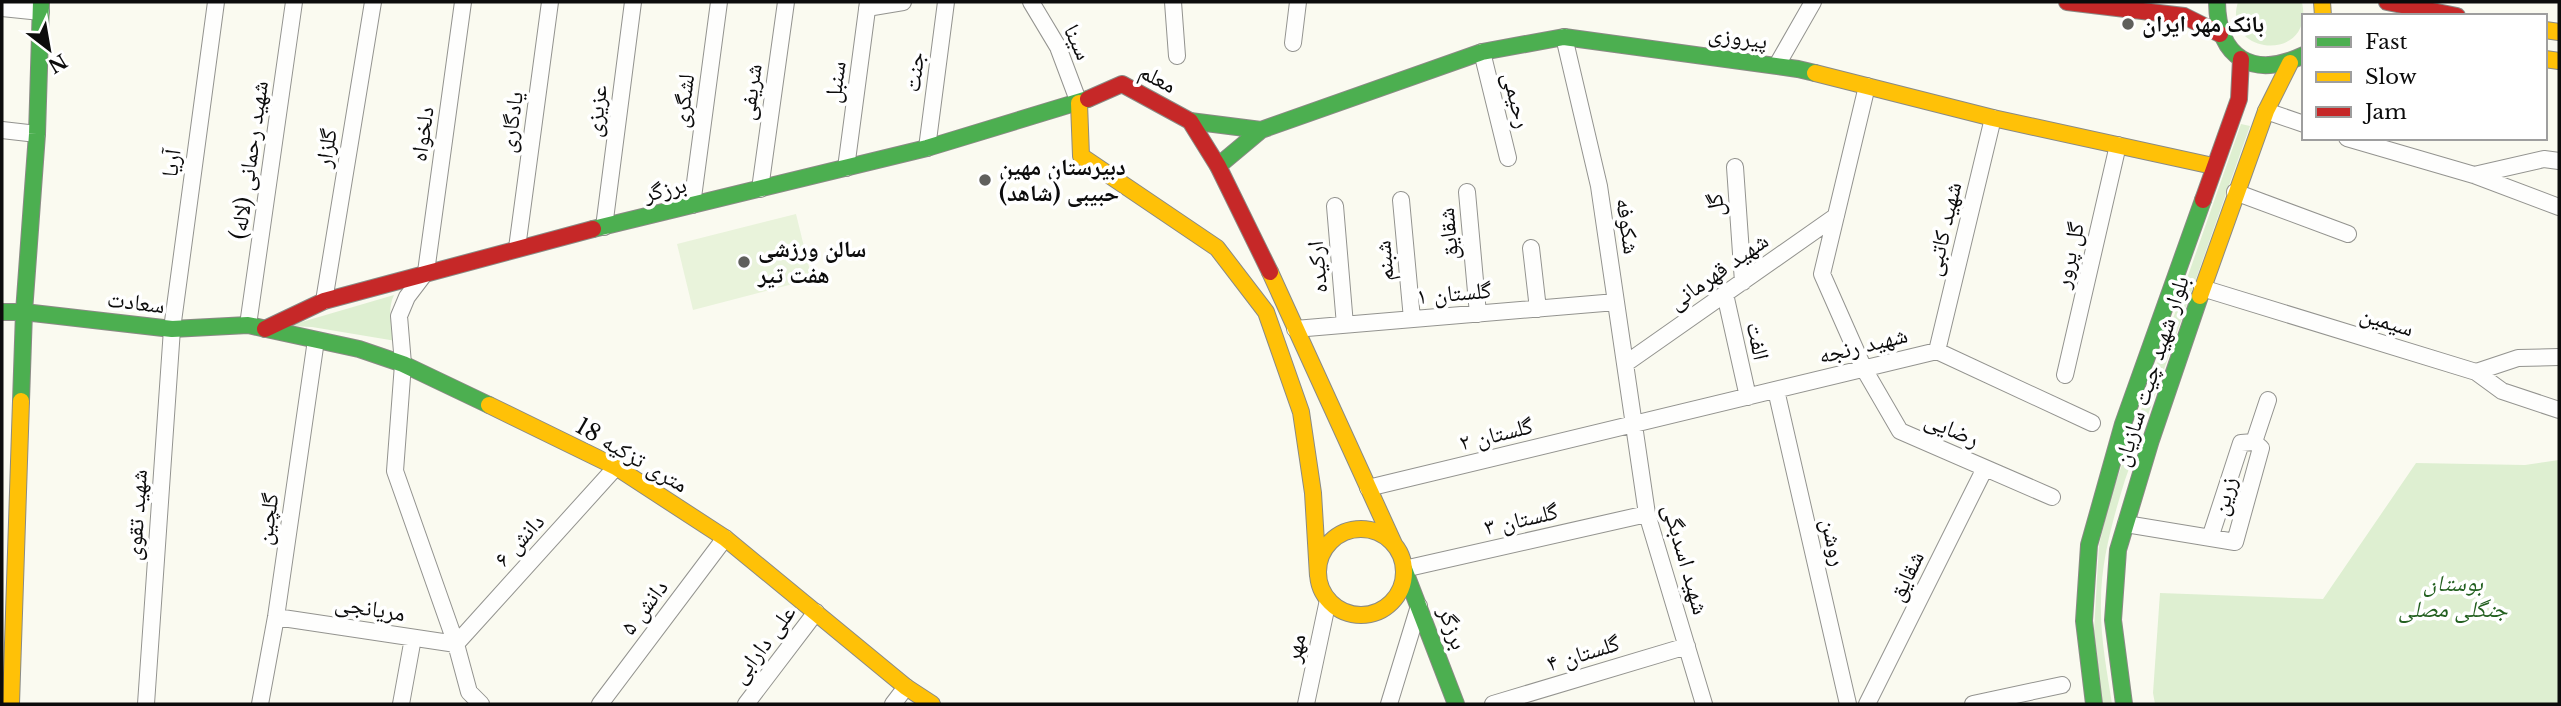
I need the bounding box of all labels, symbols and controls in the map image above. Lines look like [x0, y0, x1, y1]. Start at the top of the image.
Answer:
place label: بانک مهر ایران [2142, 10, 2264, 38]
north arrow [14, 14, 84, 84]
legend [2302, 14, 2547, 140]
marker: بانک مهر ایران [2120, 16, 2136, 32]
street label: پیروزی [1707, 19, 1769, 55]
street label: سینا [1058, 20, 1098, 64]
text: Fast [2365, 29, 2407, 55]
text: N [44, 49, 71, 78]
street label: جنت [898, 50, 930, 94]
street label: معلم [1134, 57, 1181, 101]
street label: سنبل [818, 59, 852, 105]
street label: شریفی [732, 62, 768, 122]
text: Slow [2365, 64, 2417, 90]
street label: رحیمی [1497, 69, 1537, 131]
street label: لشگری [666, 72, 700, 130]
street label: شهید رحمانی (لاله) [224, 79, 274, 241]
street label: عزیزی [579, 83, 613, 139]
street label: یادگاری [493, 90, 529, 154]
text: Jam [2362, 99, 2407, 125]
street label: دلخواه [404, 105, 440, 163]
street label: گلزار [309, 126, 343, 170]
street label: آریا [155, 146, 187, 179]
place label: دبیرستان مهین حبیبی (شاهد) [999, 153, 1126, 207]
street label: برزگر [640, 170, 689, 208]
marker: دبیرستان مهین حبیبی (شاهد) [977, 172, 993, 188]
street label: شهید کاتبی [1919, 179, 1967, 279]
street label: گل [1700, 192, 1730, 218]
street label: شکوفه [1610, 196, 1646, 256]
street label: شقایق [1432, 207, 1464, 261]
street label: گل پرور [2048, 219, 2090, 292]
street label: شهید قهرمانی [1663, 226, 1773, 316]
place label: سالن ورزشی هفت تیر [757, 235, 866, 289]
street label: شبنم [1368, 239, 1402, 283]
street label: ارکیده [1301, 240, 1333, 294]
marker: سالن ورزشی هفت تیر [736, 254, 752, 270]
street label: بلوار شهید چیت سازیان [2107, 272, 2195, 470]
street label: گلستان ۱ [1415, 276, 1493, 310]
street label: سعادت [106, 285, 166, 319]
street label: سیمین [2357, 300, 2417, 342]
street label: الفت [1740, 319, 1776, 363]
street label: شهید رنجه [1816, 320, 1910, 370]
street label: رضایی [1921, 405, 1983, 453]
street label: گلستان ۲ [1456, 411, 1536, 457]
street label: 18 متری تزکیه [571, 412, 693, 498]
street label: شهید تقوی [119, 468, 153, 562]
street label: زرین [2205, 473, 2243, 519]
street label: گلچین [250, 491, 285, 547]
street label: گلستان ۳ [1481, 497, 1561, 541]
street label: شهید اسدبگی [1657, 500, 1715, 618]
street label: دانش ۶ [488, 508, 550, 572]
street label: روشن [1815, 515, 1853, 569]
street label: شقایق [1882, 546, 1930, 606]
park label: بوستان جنگلی مصلی [2398, 569, 2508, 623]
street label: دانش ۵ [614, 574, 674, 640]
street label: مریانجی [333, 589, 407, 627]
street label: علی دارابی [724, 599, 802, 689]
street label: برزگر [1432, 602, 1474, 653]
street label: گلستان ۴ [1543, 629, 1623, 677]
street label: مهر [1278, 631, 1312, 666]

